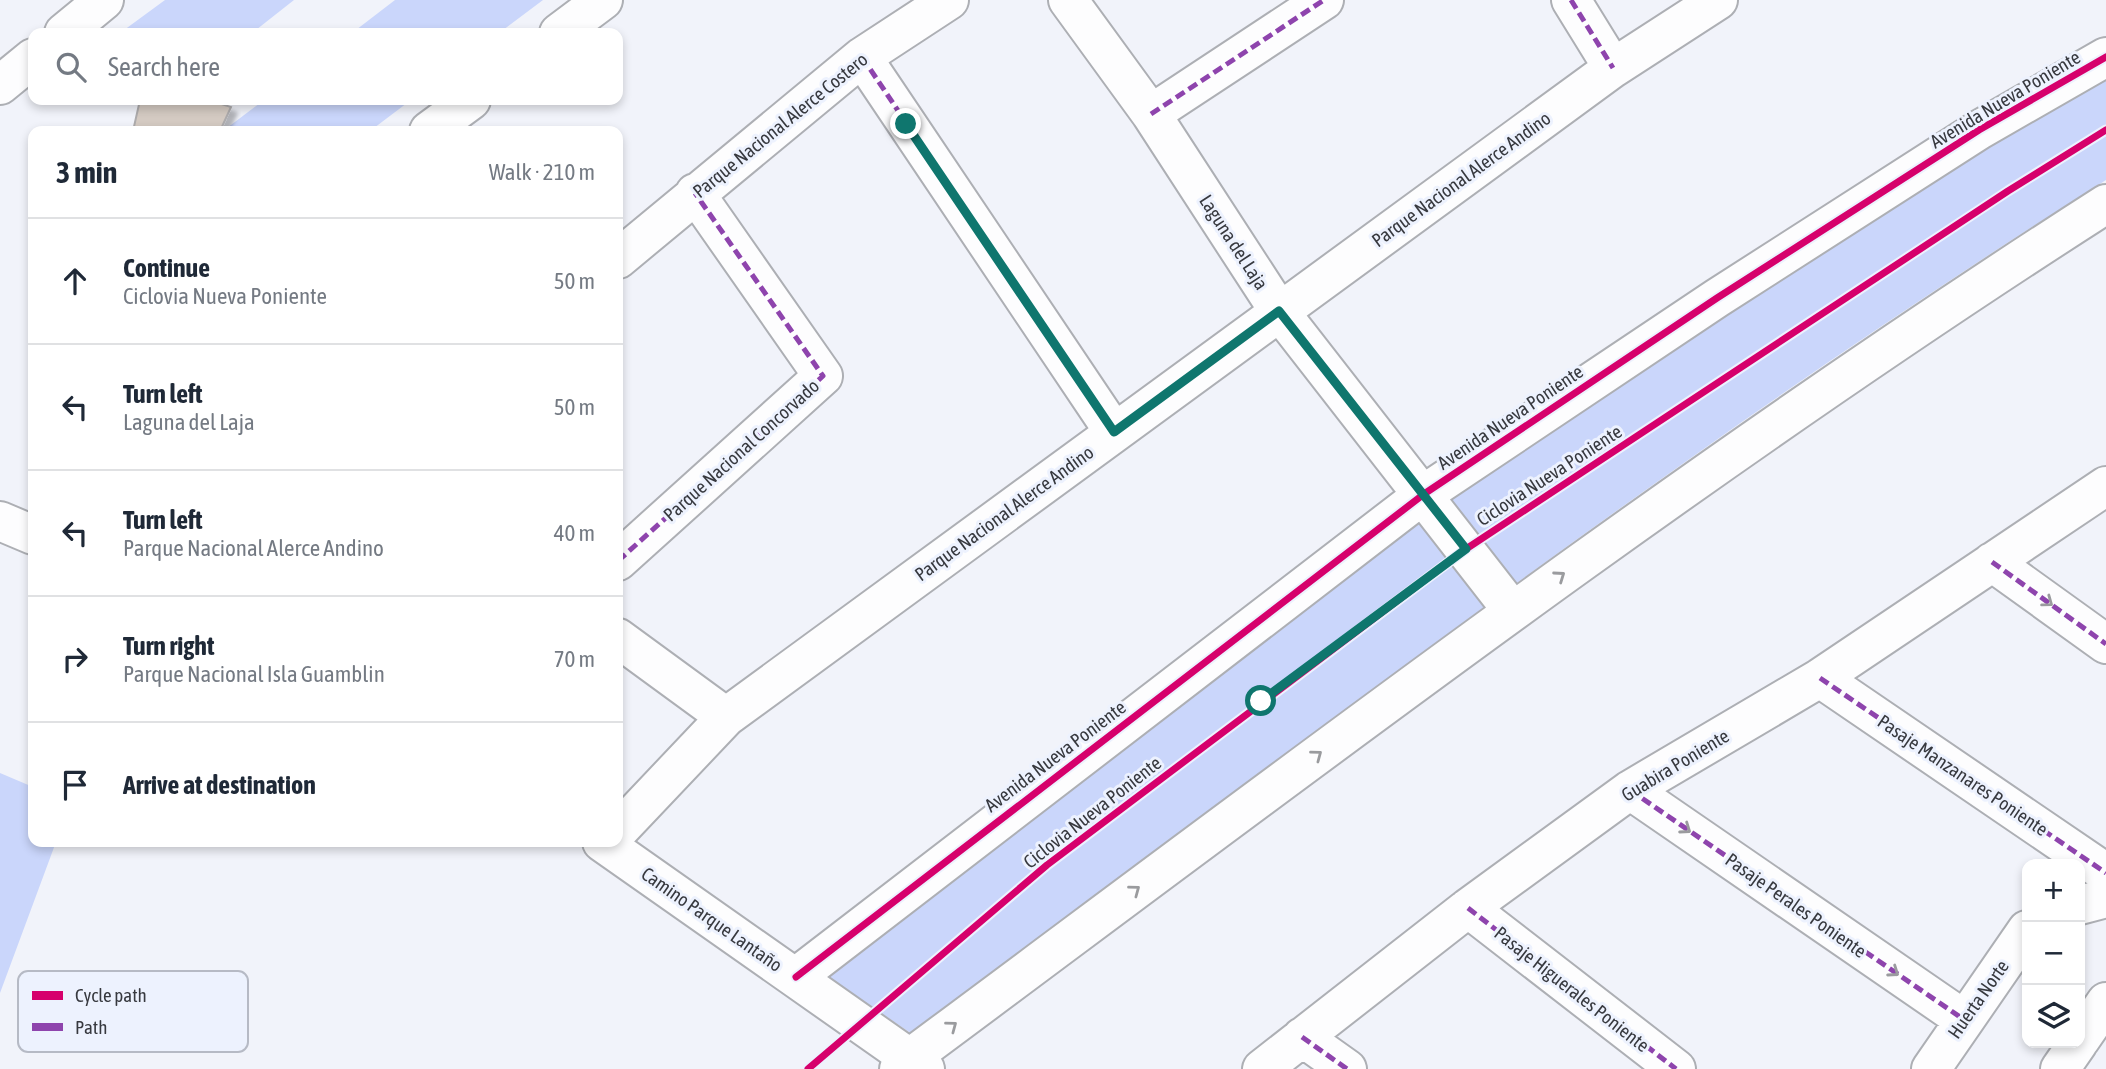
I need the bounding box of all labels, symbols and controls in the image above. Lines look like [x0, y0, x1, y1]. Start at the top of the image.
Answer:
search box [28, 28, 623, 105]
street label: Avenida Nueva Poniente [1926, 46, 2084, 152]
icon: search [52, 48, 90, 86]
street label: Parque Nacional Alerce Costero [688, 48, 872, 202]
text: Search here [108, 52, 220, 82]
street label: Parque Nacional Alerce Andino [1367, 107, 1555, 251]
route end [890, 108, 921, 139]
text: 3 min [56, 155, 117, 189]
text: Walk · 210 m [489, 159, 595, 185]
street label: Laguna del Laja [1195, 190, 1273, 294]
text: Continue [123, 253, 210, 283]
icon: ahead [56, 262, 94, 300]
text: 50 m [554, 268, 595, 294]
text: Ciclovia Nueva Poniente [123, 283, 327, 309]
street label: Avenida Nueva Poniente [1433, 360, 1587, 474]
street label: Parque Nacional Concorvado [659, 374, 823, 526]
text: Turn left [123, 379, 203, 409]
icon: left [56, 388, 94, 426]
text: 50 m [554, 394, 595, 420]
text: Laguna del Laja [123, 409, 255, 435]
street label: Ciclovia Nueva Poniente [1472, 420, 1626, 530]
street label: Parque Nacional Alerce Andino [910, 441, 1098, 585]
text: Turn left [123, 505, 203, 535]
icon: left [56, 514, 94, 552]
text: 40 m [554, 520, 595, 546]
text: Parque Nacional Alerce Andino [123, 535, 384, 561]
one-way arrow [1552, 572, 1565, 584]
one-way arrow [2040, 594, 2053, 606]
text: Turn right [123, 631, 214, 661]
icon: right [56, 640, 94, 678]
text: 70 m [554, 646, 595, 672]
text: Parque Nacional Isla Guamblin [123, 661, 385, 687]
route start [1245, 685, 1276, 716]
street label: Avenida Nueva Poniente [980, 696, 1130, 816]
street label: Pasaje Manzanares Poniente [1874, 710, 2052, 840]
street label: Guabira Poniente [1617, 724, 1733, 806]
one-way arrow [1310, 750, 1322, 763]
street label: Ciclovia Nueva Poniente [1019, 751, 1165, 873]
icon: arrive [56, 766, 94, 804]
text: Arrive at destination [123, 770, 316, 800]
one-way arrow [1678, 821, 1691, 833]
street label: Pasaje Perales Poniente [1721, 848, 1871, 962]
map controls [2022, 859, 2085, 1048]
button: + [2022, 859, 2085, 922]
street label: Camino Parque Lantaño [637, 862, 787, 976]
one-way arrow [1127, 886, 1140, 899]
street label: Pasaje Higuerales Poniente [1490, 922, 1654, 1056]
button: − [2022, 922, 2085, 985]
street label: Huerta Norte [1943, 956, 2013, 1042]
one-way arrow [1886, 964, 1899, 976]
legend [18, 971, 248, 1052]
text: Cycle path [75, 984, 147, 1006]
button: layers [2022, 985, 2085, 1048]
text: Path [75, 1016, 107, 1038]
one-way arrow [945, 1022, 957, 1035]

